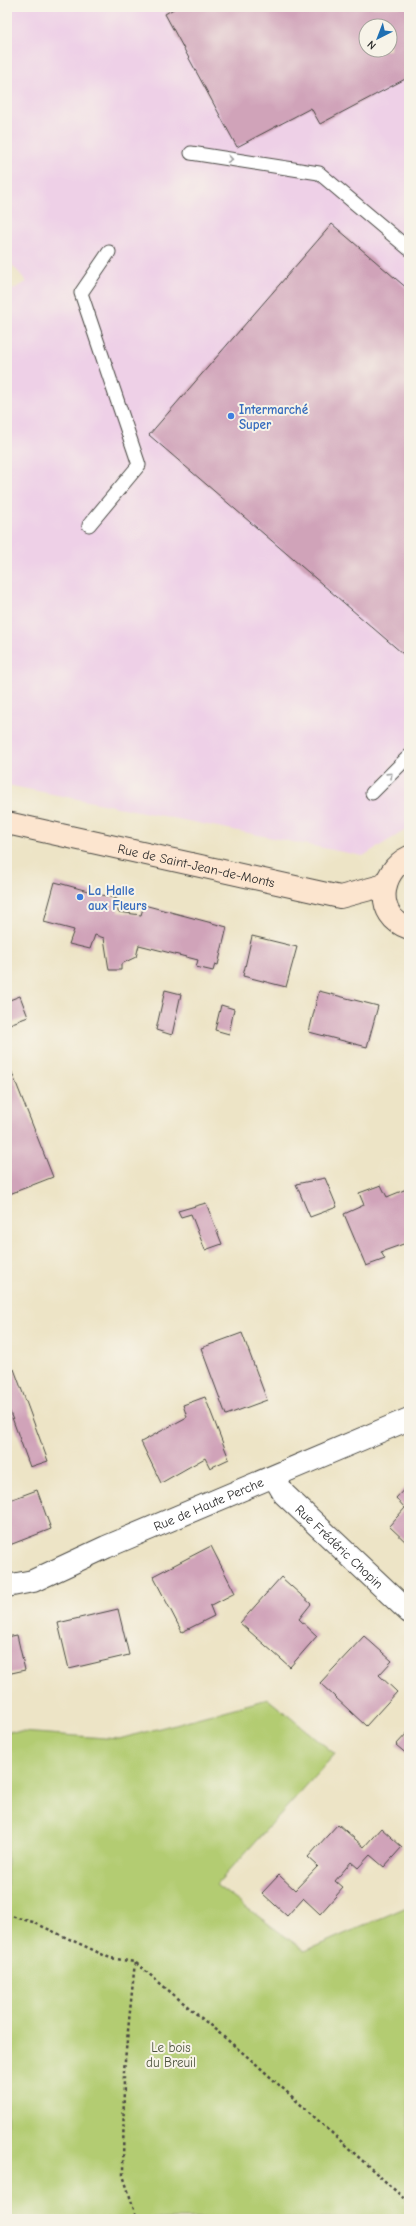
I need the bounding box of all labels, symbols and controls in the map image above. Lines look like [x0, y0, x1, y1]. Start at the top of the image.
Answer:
north arrow [358, 18, 398, 58]
text: N [365, 38, 379, 52]
one-way arrow [227, 154, 233, 163]
place label: Intermarché Super [239, 402, 309, 432]
marker: Intermarché Super [226, 411, 236, 421]
one-way arrow [385, 772, 393, 780]
street label: Rue de Saint-Jean-de-Monts [116, 840, 276, 890]
place label: La Halle aux Fleurs [88, 883, 147, 913]
marker: La Halle aux Fleurs [75, 892, 85, 902]
street label: Rue de Haute Perche [151, 1474, 266, 1534]
street label: Rue Frédéric Chopin [292, 1501, 386, 1591]
park label: Le bois du Breuil [146, 2040, 196, 2070]

